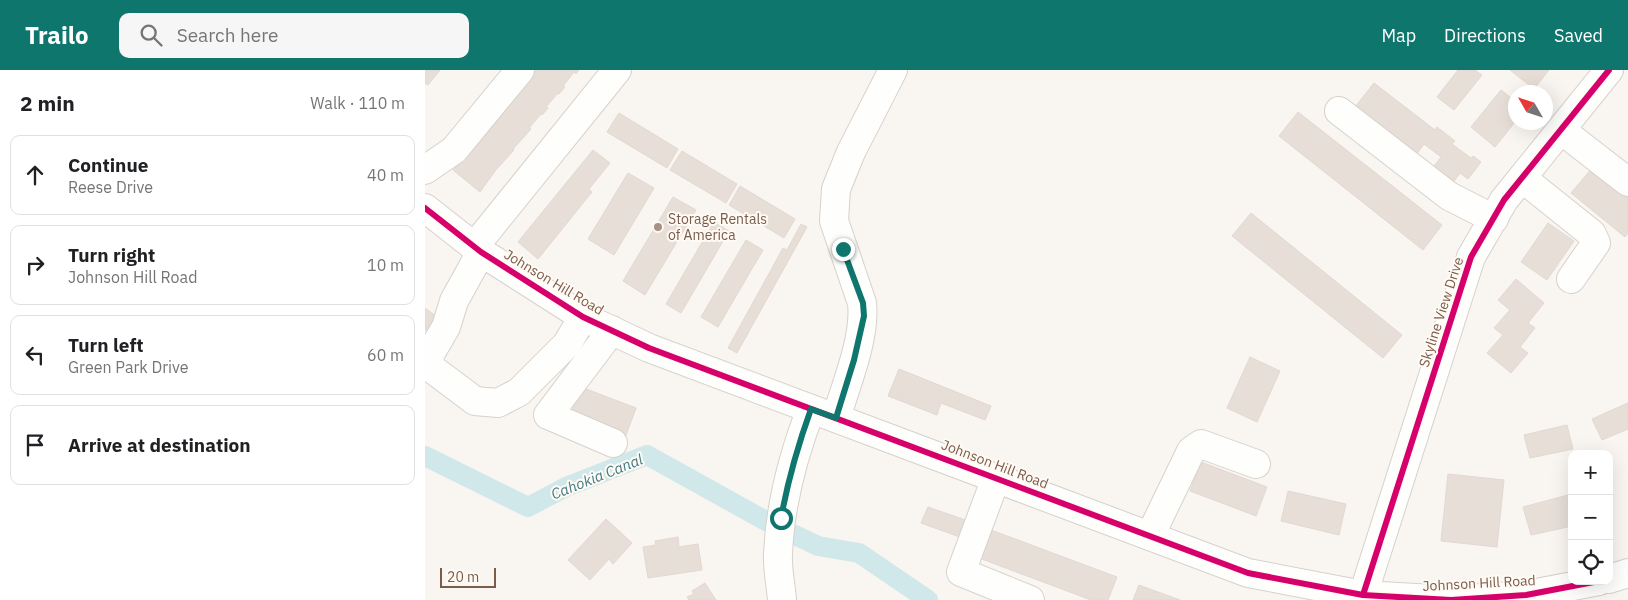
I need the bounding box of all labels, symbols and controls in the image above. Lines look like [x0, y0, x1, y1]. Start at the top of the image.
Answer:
search box [119, 13, 469, 58]
text: Trailo [25, 19, 89, 51]
icon: search [137, 21, 165, 49]
text: Search here [177, 23, 278, 47]
text: Map [1381, 24, 1416, 47]
text: Directions [1444, 24, 1526, 47]
text: Saved [1554, 24, 1603, 47]
north arrow [1508, 85, 1553, 130]
text: 2 min [20, 89, 75, 117]
text: Walk · 110 m [310, 93, 405, 113]
text: Continue [68, 153, 148, 177]
icon: ahead [21, 161, 49, 189]
text: 40 m [367, 165, 404, 185]
text: Reese Drive [68, 177, 153, 197]
place label: Storage Rentals of America [668, 210, 767, 244]
marker: Storage Rentals of America [652, 221, 664, 233]
route end [832, 238, 855, 261]
text: Turn right [68, 243, 155, 267]
street label: Johnson Hill Road [501, 245, 607, 319]
icon: right [21, 251, 49, 279]
street label: Skyline View Drive [1415, 254, 1467, 369]
text: 10 m [367, 255, 404, 275]
text: Johnson Hill Road [68, 267, 197, 287]
text: Turn left [68, 333, 144, 357]
icon: left [21, 341, 49, 369]
text: 60 m [367, 345, 404, 365]
text: Green Park Drive [68, 357, 189, 377]
icon: arrive [21, 431, 49, 459]
text: Arrive at destination [68, 433, 251, 457]
street label: Johnson Hill Road [939, 435, 1051, 493]
water label: Cahokia Canal [548, 450, 645, 504]
map controls [1568, 450, 1613, 585]
button: + [1568, 450, 1613, 495]
button: − [1568, 495, 1613, 540]
route start [770, 507, 793, 530]
button: locate [1568, 540, 1613, 585]
scale bar [440, 565, 496, 588]
text: 20 m [447, 568, 479, 586]
street label: Johnson Hill Road [1422, 571, 1536, 595]

